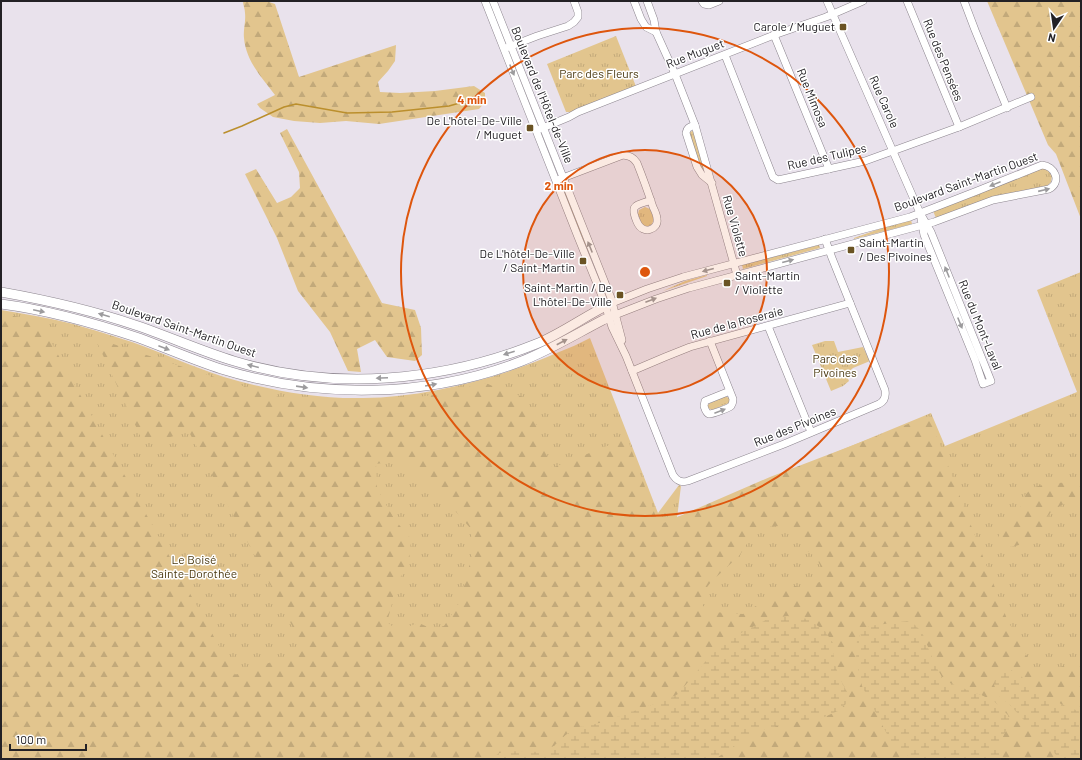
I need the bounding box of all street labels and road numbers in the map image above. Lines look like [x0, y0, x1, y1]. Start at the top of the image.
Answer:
street label: Rue des Pensées [921, 16, 967, 103]
street label: Boulevard de l'Hôtel-de-Ville [509, 24, 577, 165]
street label: Rue Muguet [664, 36, 726, 71]
street label: Rue Mimosa [795, 66, 831, 129]
street label: Rue Carole [867, 73, 903, 130]
street label: Rue des Tulipes [786, 140, 868, 172]
street label: Boulevard Saint-Martin Ouest [892, 149, 1039, 214]
street label: Rue Violette [721, 193, 751, 258]
street label: Rue du Mont-Laval [956, 278, 1005, 372]
street label: Boulevard Saint-Martin Ouest [110, 297, 258, 359]
street label: Rue de la Roseraie [689, 303, 785, 341]
street label: Rue des Pivoines [752, 403, 838, 449]

